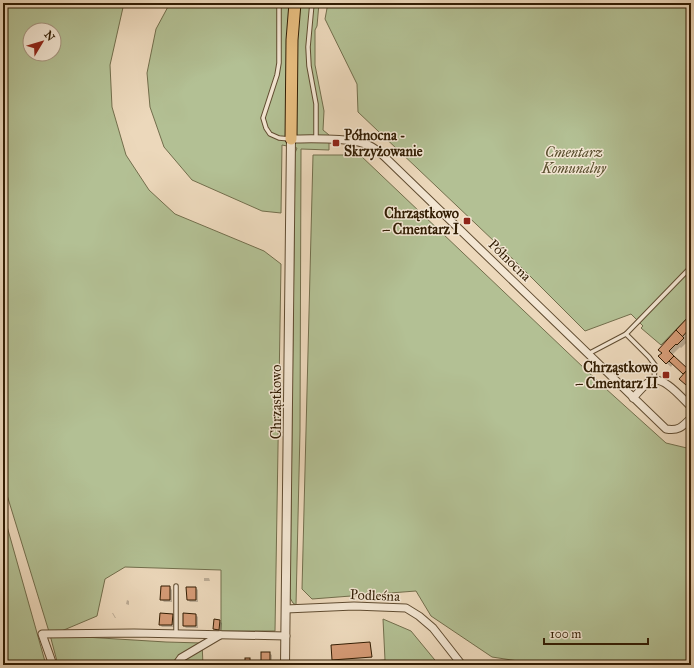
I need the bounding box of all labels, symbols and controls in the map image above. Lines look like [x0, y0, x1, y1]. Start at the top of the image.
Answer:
north arrow [22, 22, 62, 62]
text: N [41, 28, 58, 44]
place label: Północna - Skrzyżowanie [344, 127, 423, 161]
marker: Północna - Skrzyżowanie [331, 138, 341, 148]
park label: Cmentarz Komunalny [541, 144, 607, 177]
place label: Chrząstkowo – Cmentarz I [381, 205, 459, 238]
marker: Chrząstkowo – Cmentarz I [462, 216, 472, 226]
street label: Północna [485, 236, 535, 285]
place label: Chrząstkowo – Cmentarz II [574, 359, 658, 392]
street label: Chrząstkowo [268, 365, 285, 439]
marker: Chrząstkowo – Cmentarz II [661, 370, 671, 380]
street label: Podleśna [350, 586, 400, 605]
scale bar [544, 620, 648, 646]
text: 100 m [550, 627, 581, 641]

